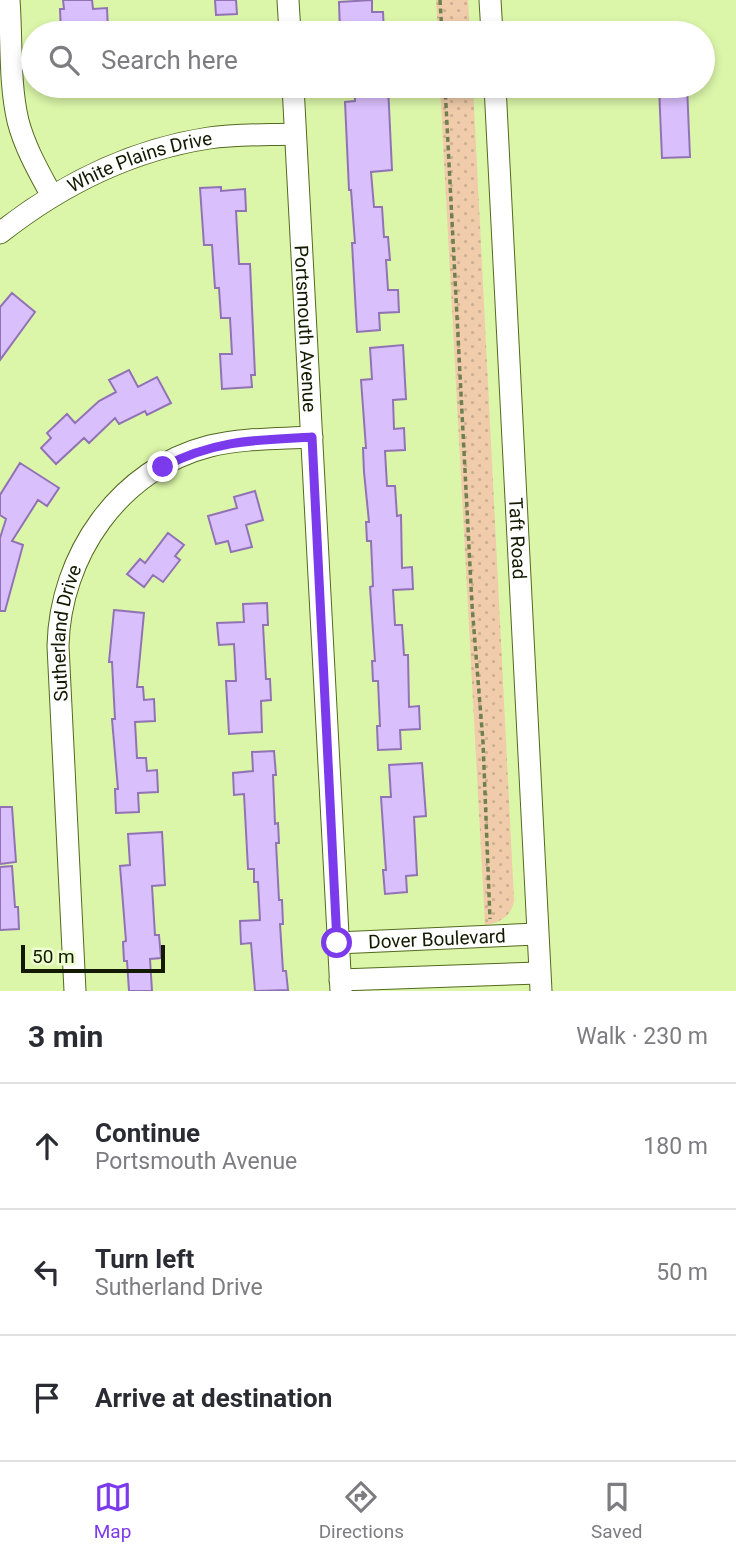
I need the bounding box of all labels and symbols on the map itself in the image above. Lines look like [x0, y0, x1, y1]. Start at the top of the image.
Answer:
street label: White Plains Drive [64, 127, 214, 198]
street label: Portsmouth Avenue [289, 245, 321, 413]
route end [147, 451, 178, 482]
street label: Taft Road [504, 497, 531, 580]
street label: Sutherland Drive [47, 561, 86, 702]
street label: Dover Boulevard [368, 924, 506, 954]
route start [321, 927, 352, 958]
scale bar [21, 942, 164, 974]

